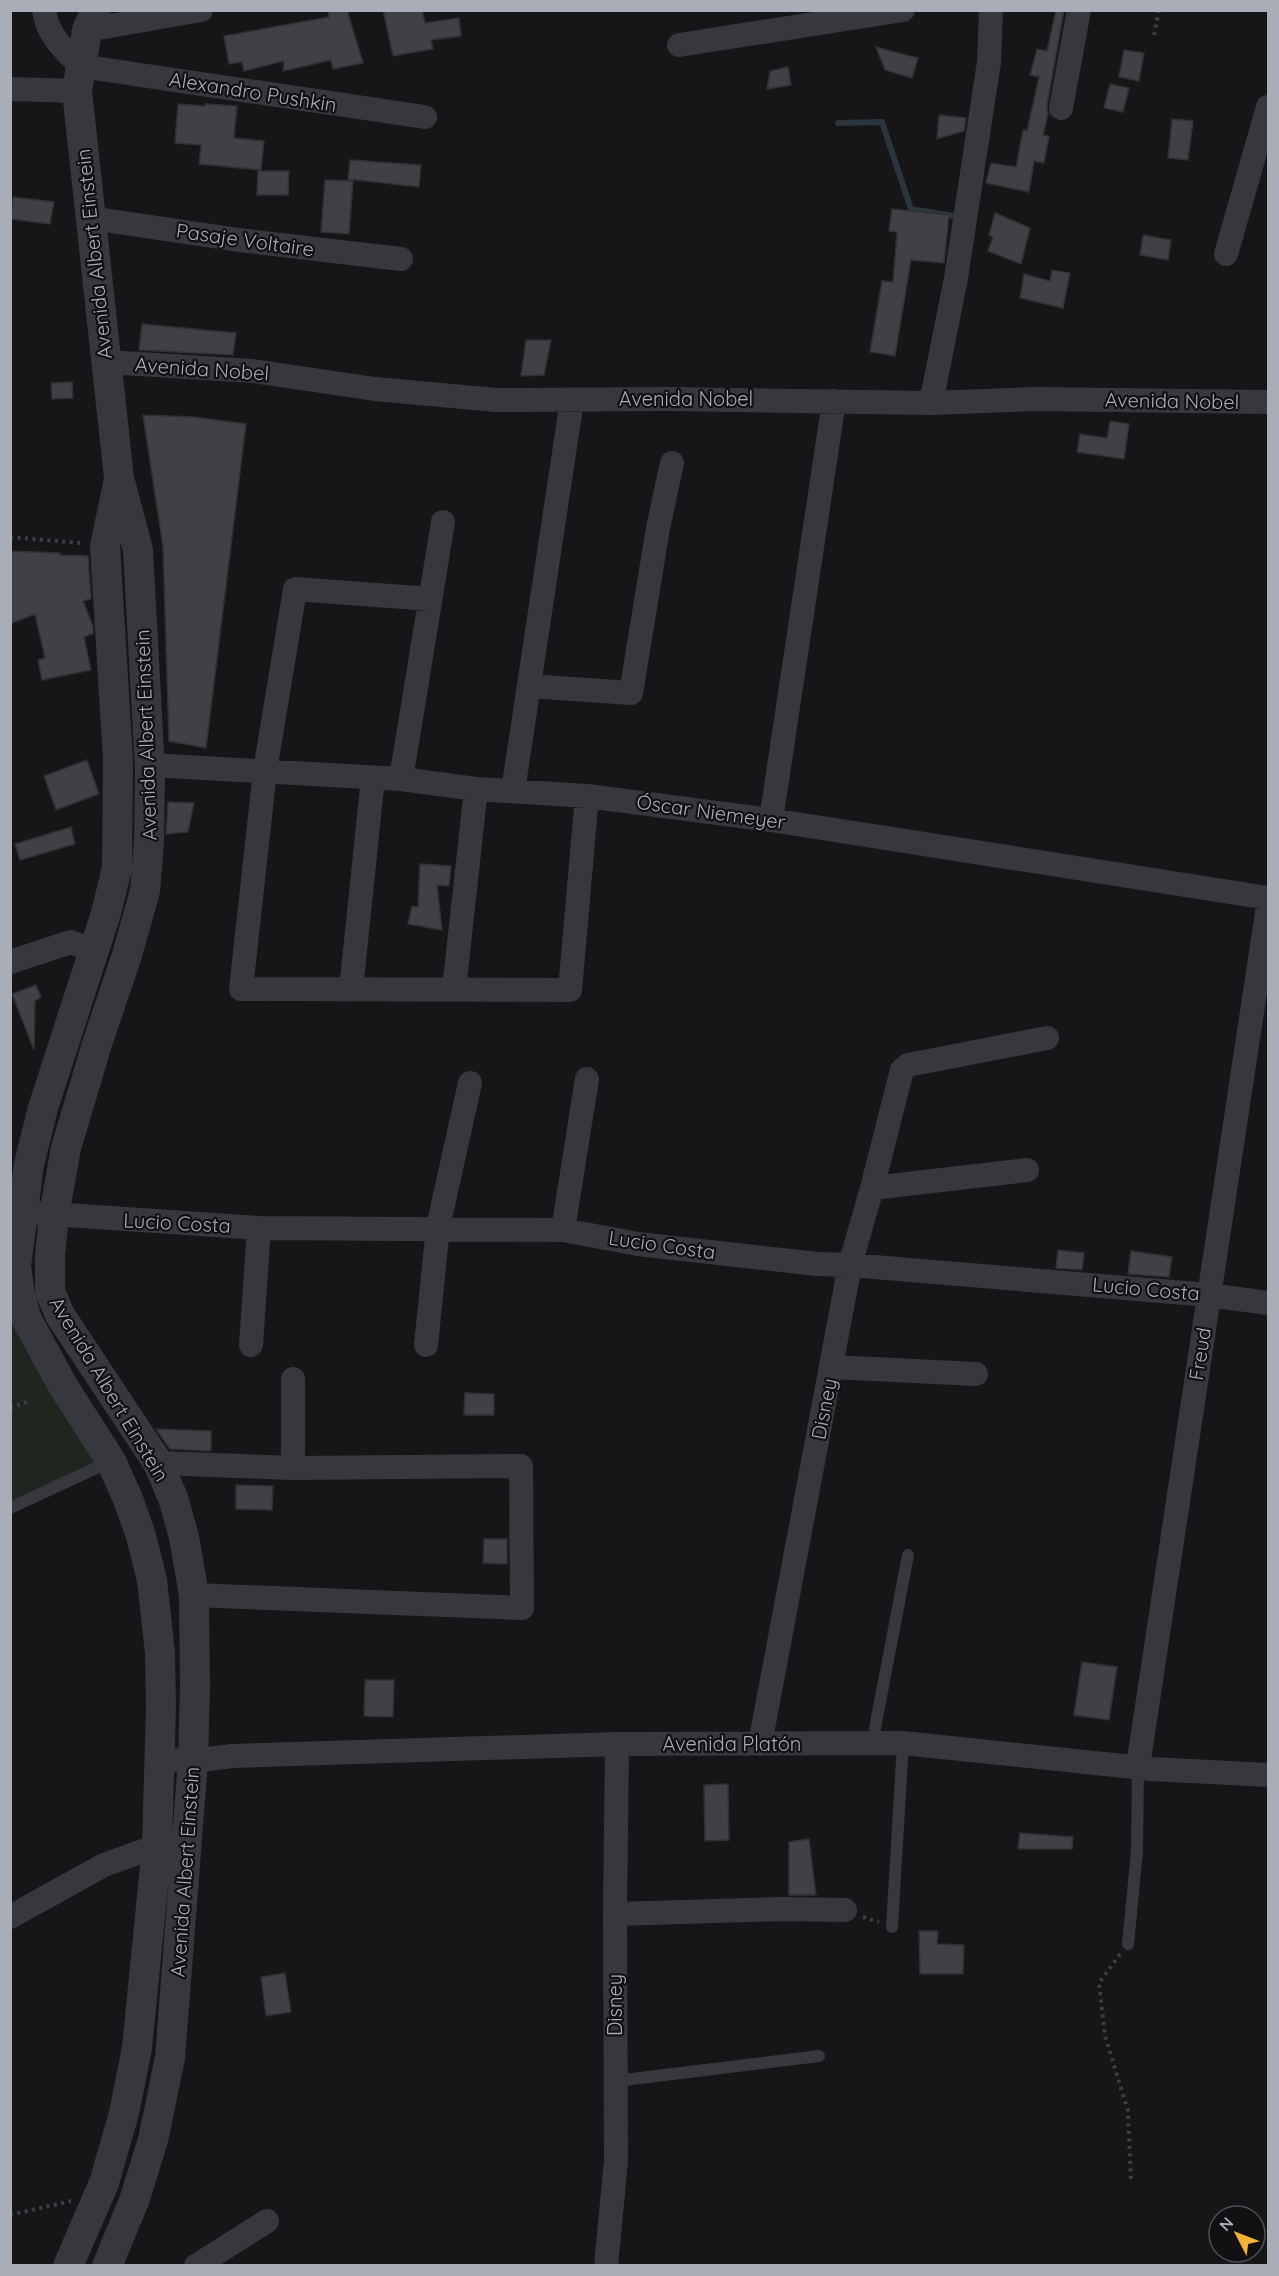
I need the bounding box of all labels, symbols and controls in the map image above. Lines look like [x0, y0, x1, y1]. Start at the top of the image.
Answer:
street label: Alexandro Pushkin [168, 66, 339, 117]
street label: Avenida Albert Einstein [70, 148, 117, 360]
street label: Pasaje Voltaire [175, 217, 316, 262]
street label: Avenida Nobel [134, 351, 270, 386]
street label: Avenida Nobel [619, 386, 753, 411]
street label: Avenida Nobel [1105, 387, 1239, 414]
street label: Avenida Albert Einstein [129, 629, 162, 841]
street label: Óscar Niemeyer [635, 789, 787, 834]
street label: Lucio Costa [123, 1207, 231, 1238]
street label: Lucio Costa [607, 1225, 717, 1264]
street label: Lucio Costa [1091, 1271, 1201, 1306]
street label: Avenida Albert Einstein [44, 1292, 174, 1486]
street label: Freud [1183, 1326, 1216, 1382]
street label: Disney [805, 1376, 842, 1442]
street label: Avenida Platón [663, 1731, 801, 1756]
street label: Avenida Albert Einstein [165, 1766, 204, 1978]
street label: Disney [602, 1974, 627, 2036]
north arrow [1207, 2204, 1267, 2264]
text: N [1214, 2213, 1237, 2235]

